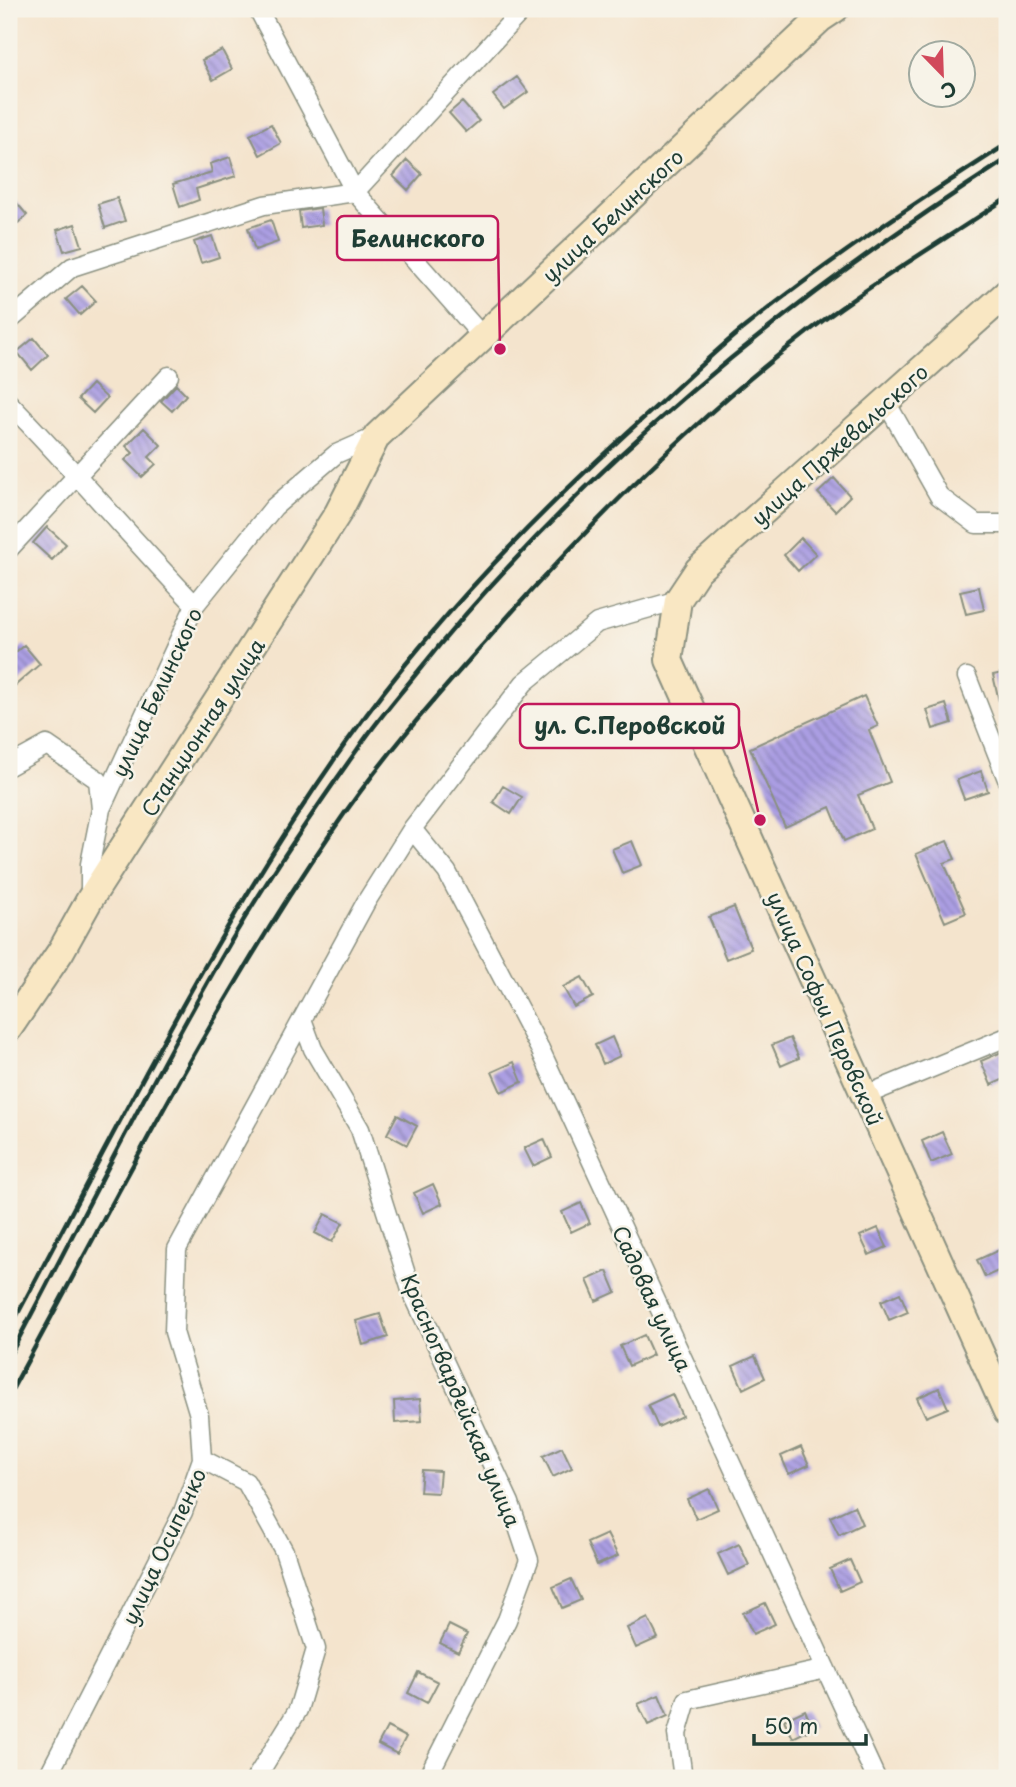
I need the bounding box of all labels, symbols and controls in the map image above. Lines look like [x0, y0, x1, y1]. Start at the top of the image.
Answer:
north arrow [908, 38, 978, 108]
text: С [937, 75, 961, 106]
street label: улица Белинского [534, 141, 690, 289]
callout: Белинского [337, 216, 498, 260]
text: Белинского [351, 220, 485, 255]
street label: улица Пржевальского [743, 355, 935, 533]
street label: улица Белинского [103, 602, 209, 782]
street label: Станционная улица [132, 631, 272, 823]
callout: ул. С.Перовской [520, 704, 739, 748]
text: ул. С.Перовской [534, 707, 726, 742]
street label: улица Софьи Перовской [760, 886, 892, 1130]
street label: Садовая улица [605, 1220, 701, 1377]
street label: Красногвардейская улица [394, 1268, 530, 1532]
street label: улица Осипенко [113, 1462, 213, 1630]
scale bar [754, 1703, 866, 1747]
text: 50 m [764, 1709, 818, 1741]

